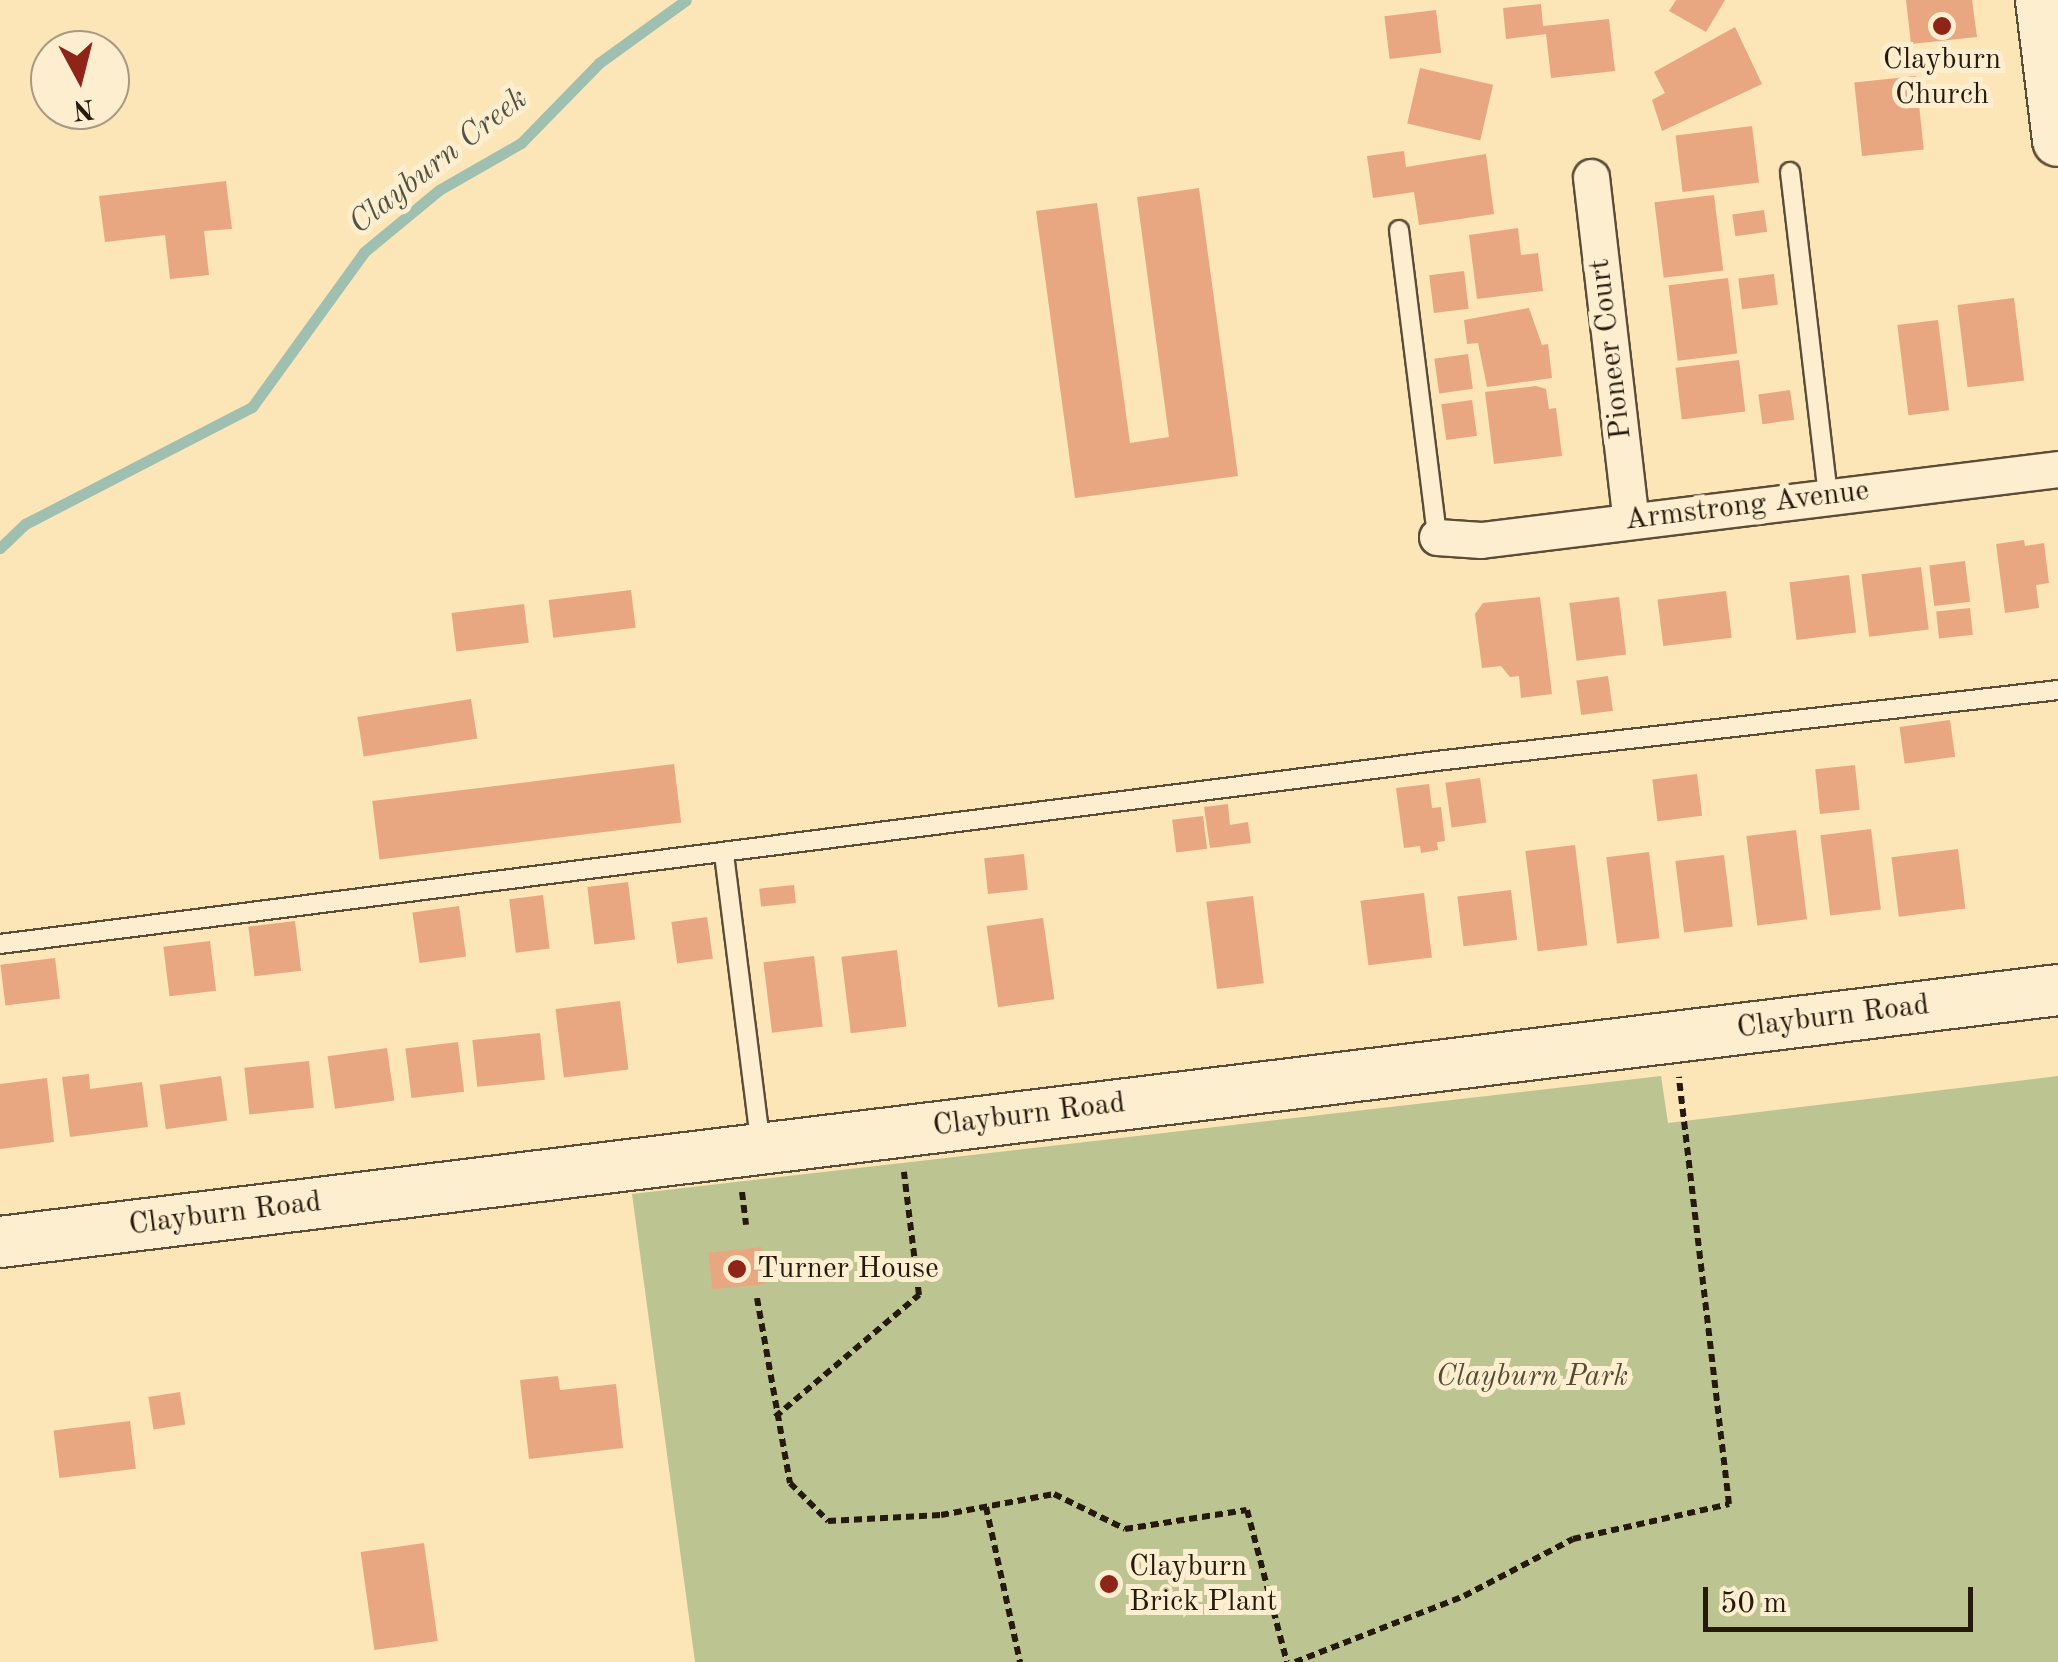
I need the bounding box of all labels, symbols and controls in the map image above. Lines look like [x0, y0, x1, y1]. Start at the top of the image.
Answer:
marker: Clayburn Church [1931, 15, 1953, 37]
north arrow [30, 30, 130, 130]
place label: Clayburn Church [1883, 42, 2001, 112]
water label: Clayburn Creek [342, 80, 536, 244]
text: N [71, 93, 96, 123]
street label: Pioneer Court [1582, 257, 1640, 441]
street label: Armstrong Avenue [1623, 473, 1871, 539]
street label: Clayburn Road [1735, 987, 1931, 1047]
street label: Clayburn Road [931, 1085, 1127, 1145]
street label: Clayburn Road [127, 1184, 323, 1244]
place label: Turner House [757, 1251, 939, 1287]
marker: Turner House [726, 1258, 748, 1280]
park label: Clayburn Park [1436, 1359, 1628, 1395]
place label: Clayburn Brick Plant [1129, 1549, 1277, 1620]
scale bar [1708, 1567, 1978, 1629]
marker: Clayburn Brick Plant [1098, 1573, 1120, 1595]
text: 50 m [1720, 1589, 1787, 1619]

